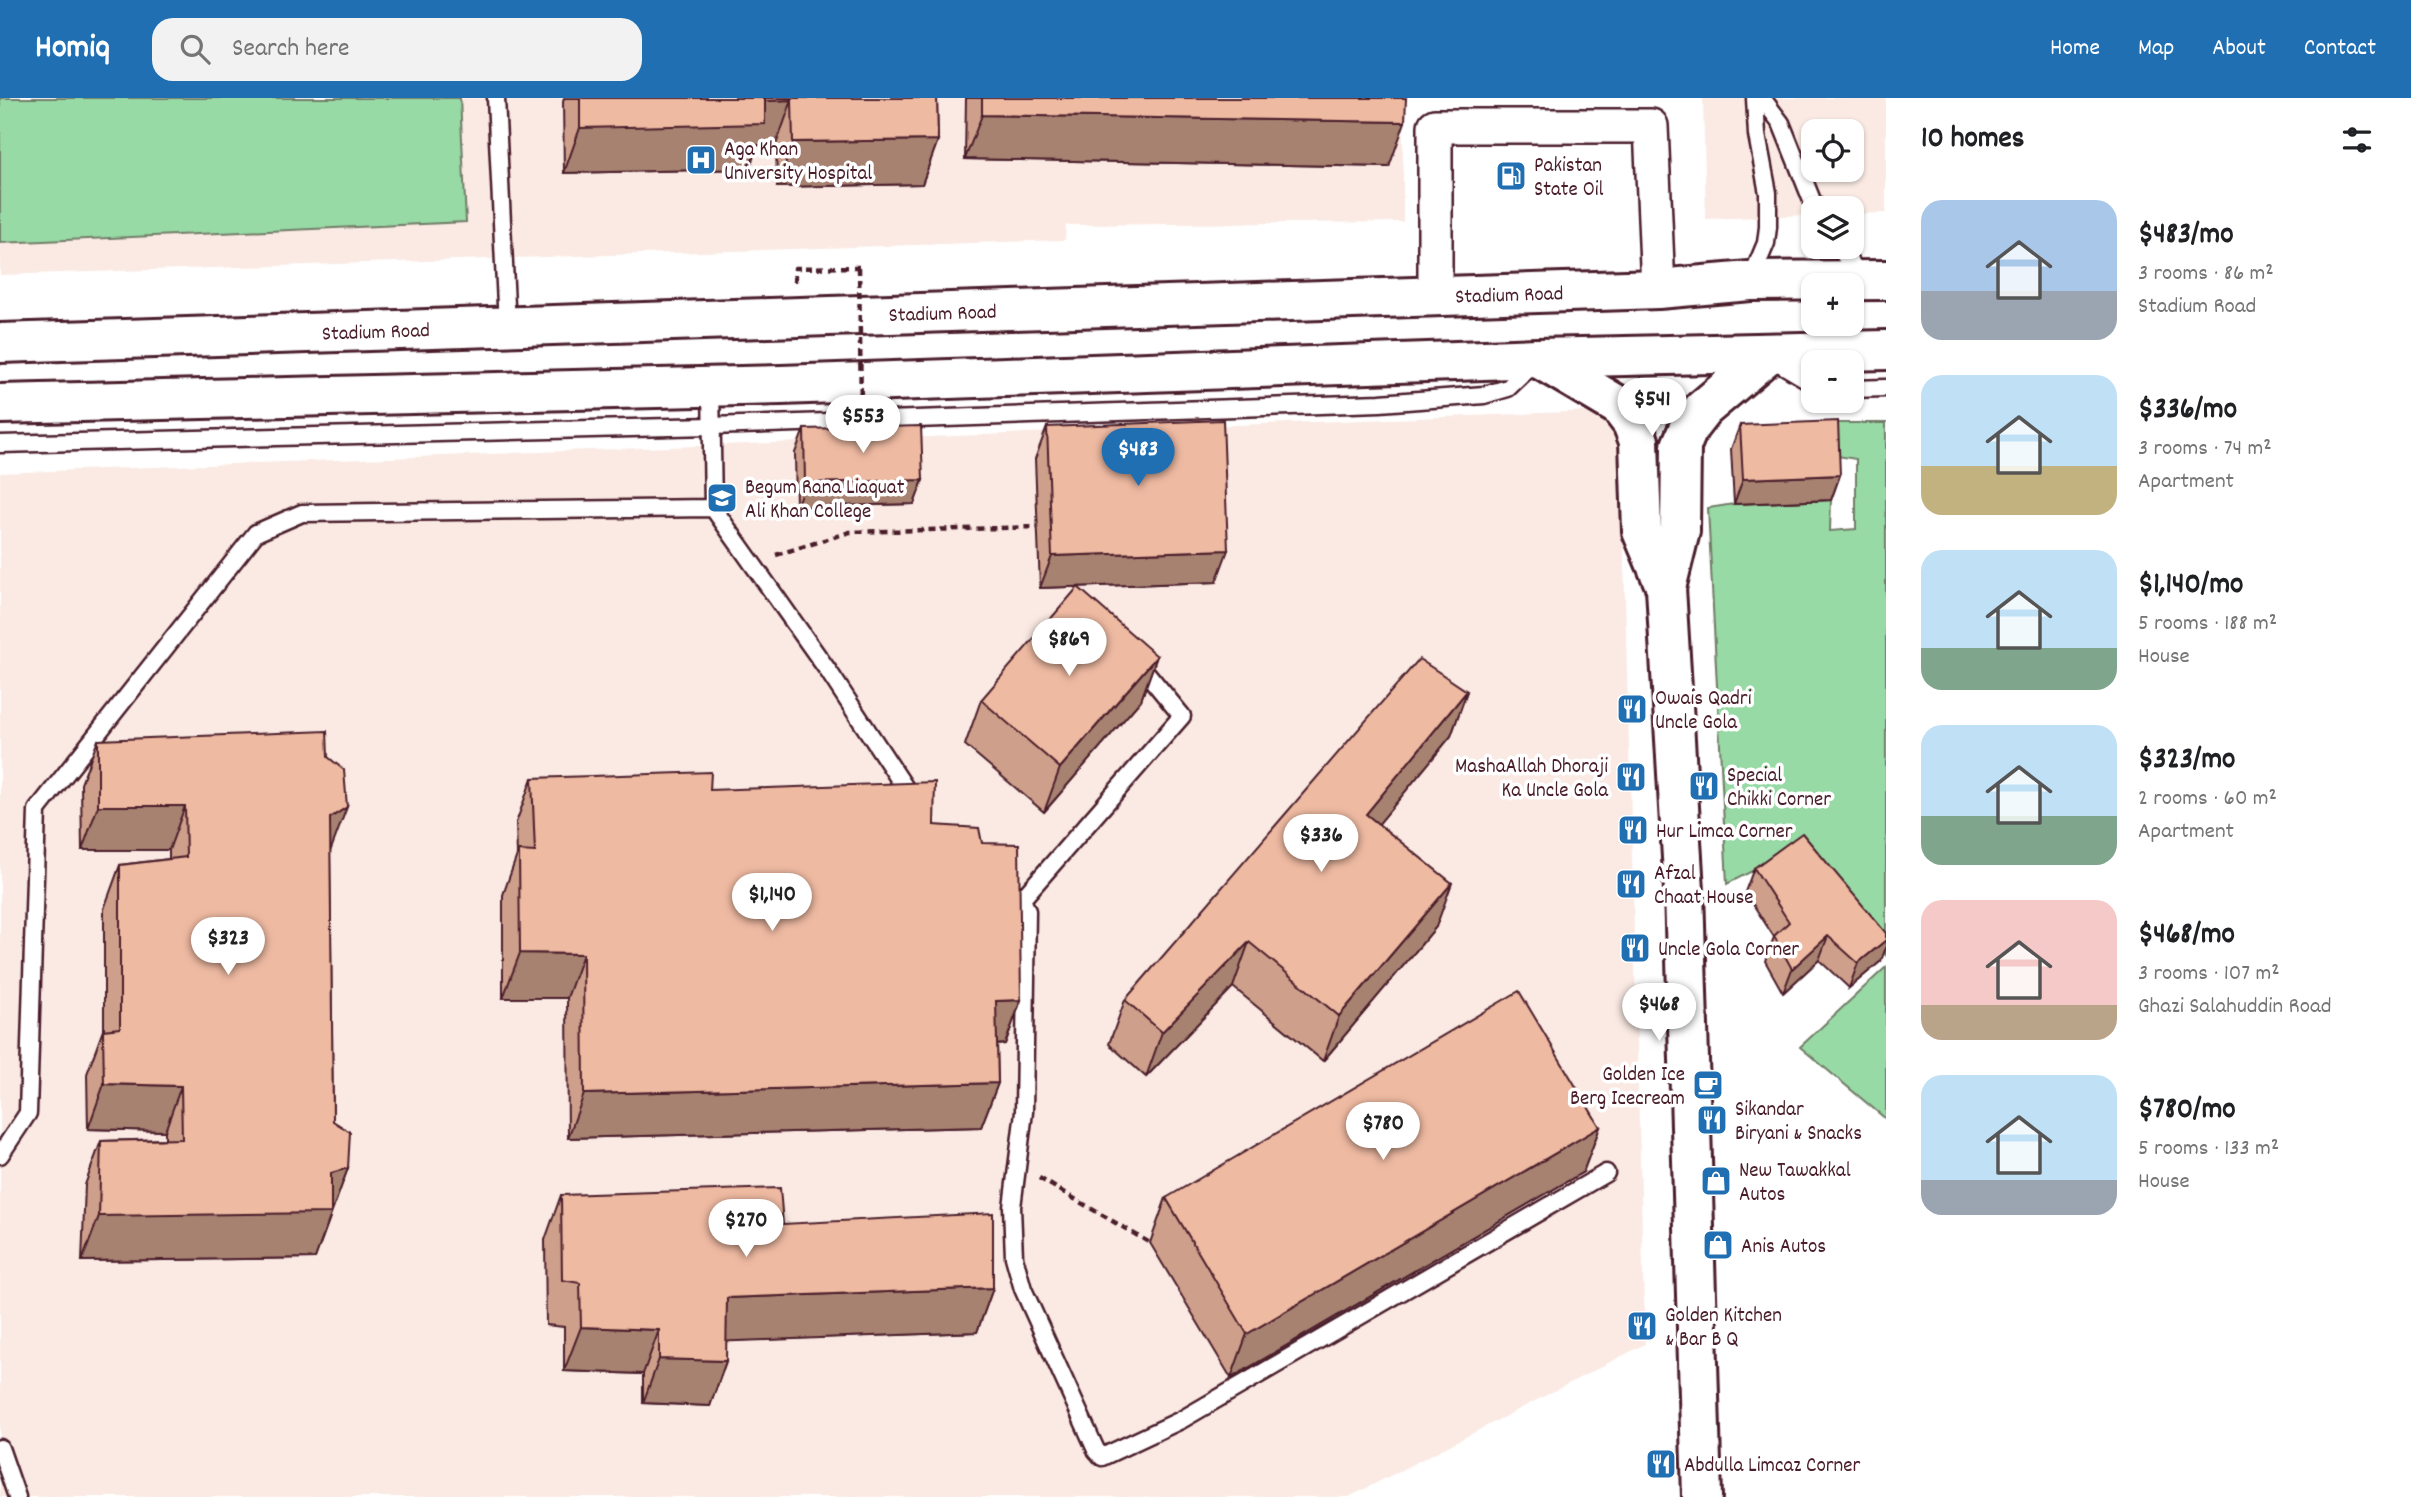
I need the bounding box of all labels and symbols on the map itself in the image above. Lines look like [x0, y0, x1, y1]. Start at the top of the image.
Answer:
place label: Aga Khan University Hospital [724, 136, 872, 190]
hospital icon: Aga Khan University Hospital [684, 143, 718, 177]
place label: Pakistan State Oil [1534, 152, 1604, 206]
fuel station icon: Pakistan State Oil [1494, 159, 1528, 193]
street label: Stadium Road [1455, 280, 1564, 314]
street label: Stadium Road [888, 299, 997, 332]
street label: Stadium Road [321, 317, 430, 351]
pin: $541 [1611, 378, 1693, 438]
pin: $553 [822, 396, 904, 455]
pin: $483 [1097, 428, 1179, 488]
place label: Begum Rana Liaquat Ali Khan College [745, 474, 905, 528]
school or university icon: Begum Rana Liaquat Ali Khan College [705, 481, 739, 515]
pin: $869 [1028, 618, 1110, 678]
place label: Owais Qadri Uncle Gola [1655, 685, 1752, 739]
restaurant icon: Owais Qadri Uncle Gola [1615, 692, 1649, 726]
place label: MashaAllah Dhoraji Ka Uncle Gola [1455, 753, 1609, 807]
restaurant icon: MashaAllah Dhoraji Ka Uncle Gola [1614, 760, 1648, 794]
place label: Special Chikki Corner [1727, 762, 1831, 816]
restaurant icon: Special Chikki Corner [1687, 769, 1721, 803]
restaurant icon: Hur Limca Corner [1616, 813, 1650, 847]
pin: $336 [1280, 814, 1362, 874]
place label: Hur Limca Corner [1656, 818, 1793, 848]
place label: Afzal Chaat House [1654, 860, 1753, 914]
restaurant icon: Afzal Chaat House [1614, 867, 1648, 901]
pin: $1,140 [715, 874, 829, 933]
pin: $323 [187, 918, 269, 977]
restaurant icon: Uncle Gola Corner [1618, 931, 1652, 965]
place label: Uncle Gola Corner [1658, 936, 1799, 966]
pin: $468 [1618, 984, 1700, 1043]
place label: Golden Ice Berg Icecream [1570, 1061, 1685, 1115]
cafe icon: Golden Ice Berg Icecream [1691, 1068, 1725, 1102]
place label: Sikandar Biryani & Snacks [1735, 1096, 1862, 1150]
pin: $780 [1342, 1102, 1424, 1162]
restaurant icon: Sikandar Biryani & Snacks [1695, 1103, 1729, 1137]
place label: New Tawakkal Autos [1739, 1157, 1851, 1211]
shop icon: New Tawakkal Autos [1699, 1164, 1733, 1198]
pin: $270 [705, 1200, 787, 1259]
shop icon: Anis Autos [1701, 1228, 1735, 1262]
place label: Anis Autos [1741, 1233, 1826, 1263]
place label: Golden Kitchen & Bar B Q [1665, 1302, 1782, 1356]
restaurant icon: Golden Kitchen & Bar B Q [1625, 1309, 1659, 1343]
restaurant icon: Abdulla Limcaz Corner [1644, 1447, 1678, 1481]
place label: Abdulla Limcaz Corner [1684, 1452, 1861, 1482]

